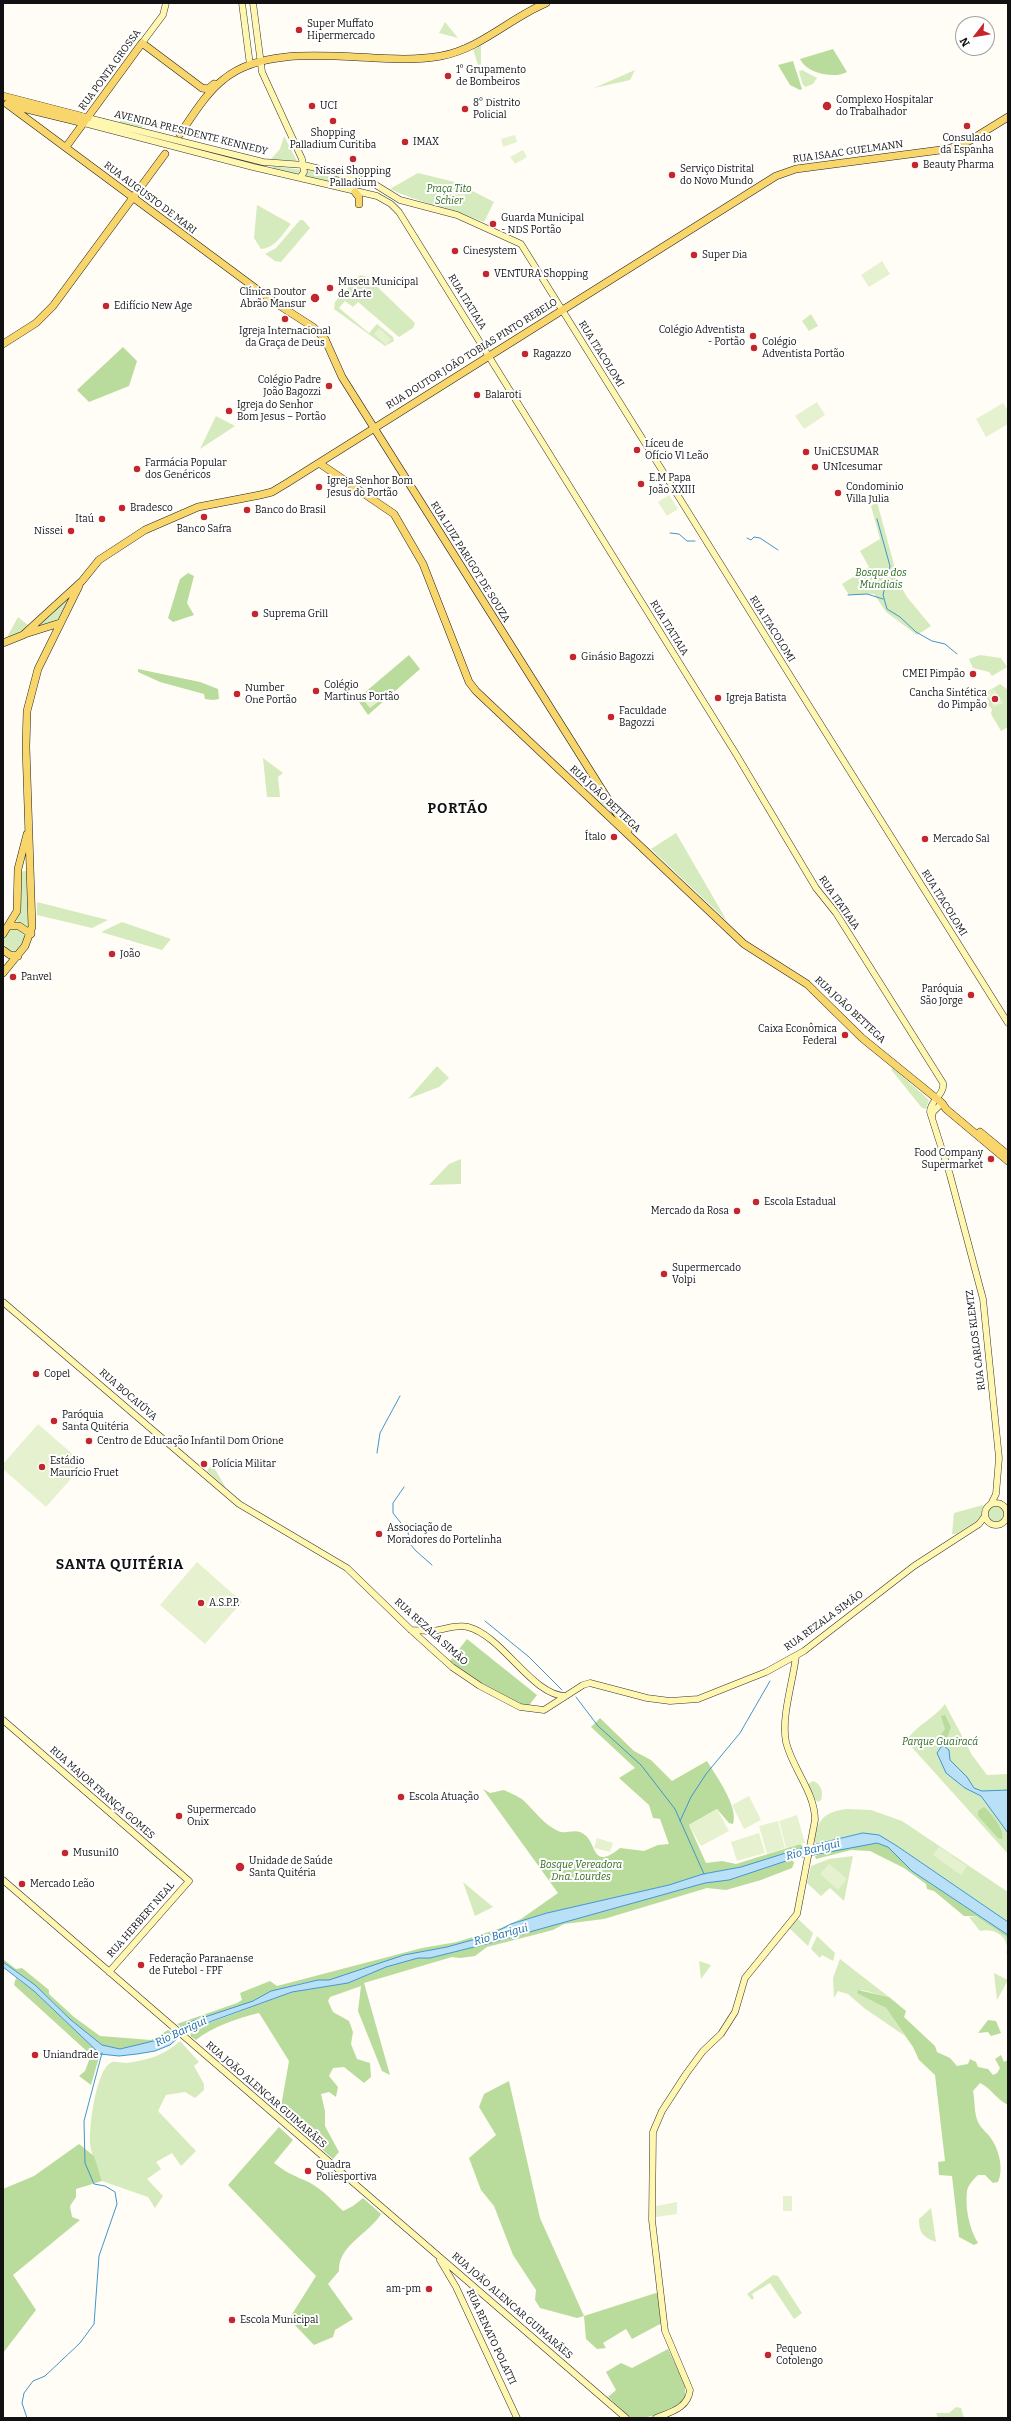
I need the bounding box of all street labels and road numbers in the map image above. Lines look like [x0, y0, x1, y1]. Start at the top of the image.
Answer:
street label: RUA PONTA GROSSA [77, 27, 143, 113]
street label: AVENIDA PRESIDENTE KENNEDY [113, 108, 269, 158]
street label: RUA ISAAC GUELMANN [792, 138, 904, 166]
street label: RUA AUGUSTO DE MARI [101, 159, 199, 237]
street label: RUA ITATIAIA [445, 272, 489, 332]
street label: RUA DOUTOR JOÃO TOBIAS PINTO REBELO [384, 296, 560, 412]
street label: RUA ITACOLOMI [576, 318, 626, 390]
street label: RUA LUIZ PARIGOT DE SOUZA [428, 499, 512, 625]
street label: RUA ITACOLOMI [747, 593, 797, 665]
street label: RUA ITATIAIA [647, 598, 691, 658]
street label: RUA JOÃO BETTEGA [567, 763, 643, 835]
street label: RUA ITACOLOMI [919, 867, 969, 939]
street label: RUA ITATIAIA [816, 874, 862, 932]
street label: RUA JOÃO BETTEGA [812, 974, 888, 1046]
street label: RUA CARLOS KLEMTZ [964, 1289, 988, 1391]
street label: RUA BOCAIÚVA [97, 1367, 159, 1423]
street label: RUA REZALA SIMÃO [782, 1588, 866, 1654]
street label: RUA REZALA SIMÃO [392, 1596, 470, 1668]
street label: RUA MAJOR FRANÇA GOMES [47, 1744, 157, 1842]
street label: RUA HERBERT NEAL [105, 1880, 177, 1960]
street label: RUA JOÃO ALENCAR GUIMARÃES [203, 2039, 329, 2151]
street label: RUA JOÃO ALENCAR GUIMARÃES [449, 2250, 575, 2362]
street label: RUA RENATO POLATTI [464, 2287, 518, 2387]

